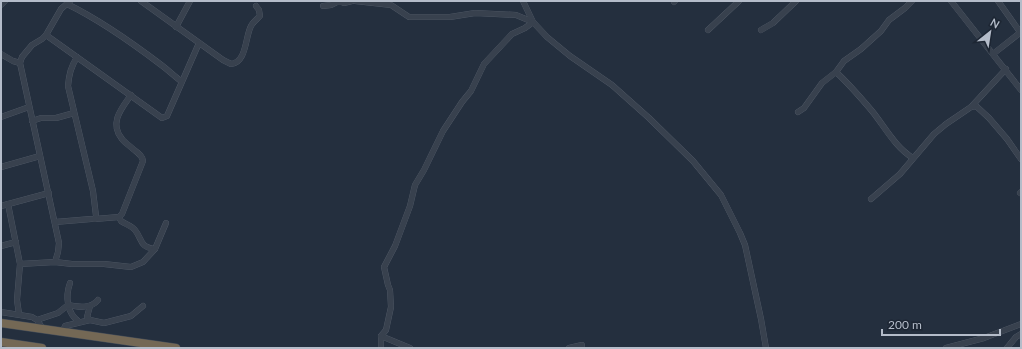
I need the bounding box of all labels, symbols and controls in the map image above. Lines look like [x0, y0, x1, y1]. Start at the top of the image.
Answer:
north arrow [970, 12, 1010, 52]
text: N [988, 15, 1002, 31]
scale bar [882, 311, 1000, 337]
text: 200 m [888, 317, 922, 332]

